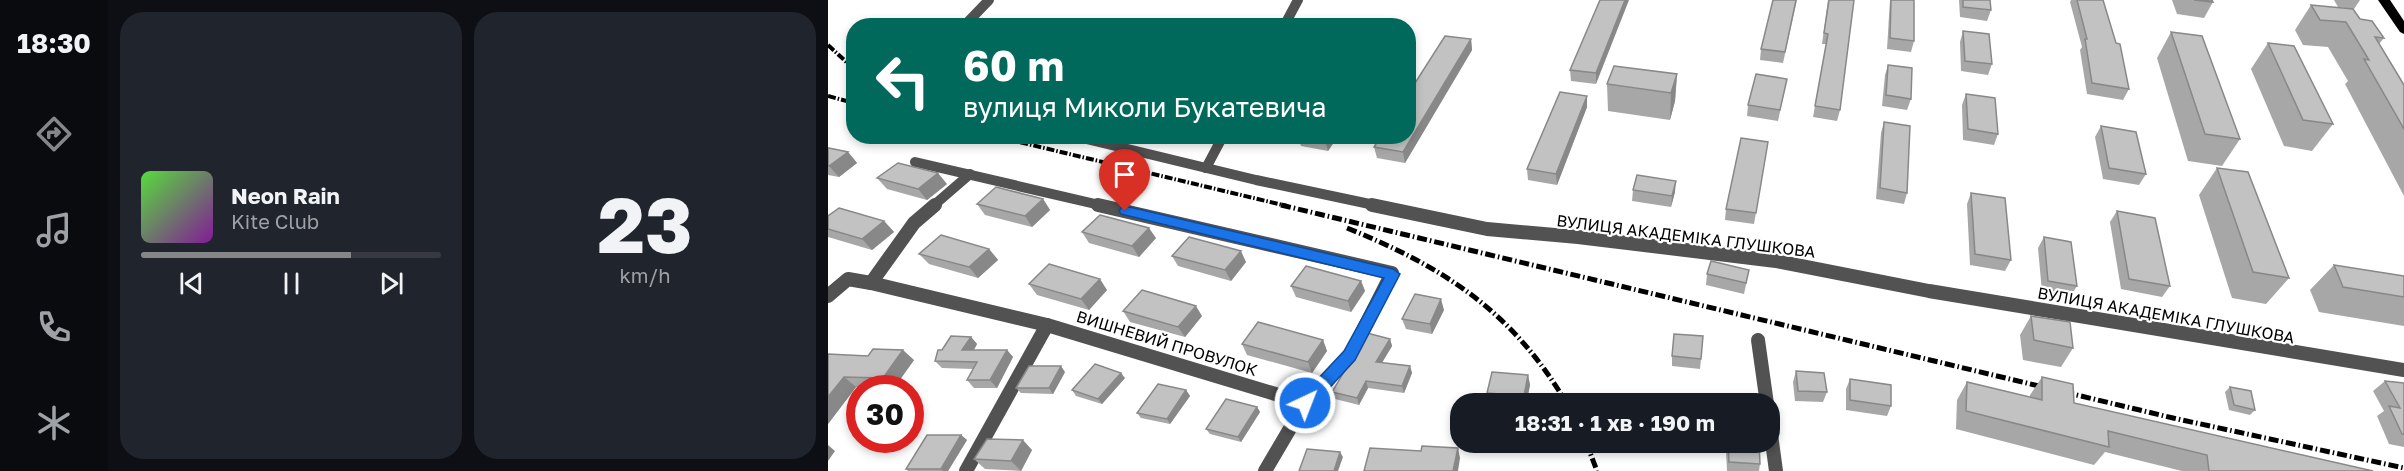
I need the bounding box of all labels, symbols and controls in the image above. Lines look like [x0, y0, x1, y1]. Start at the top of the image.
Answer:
text: 18:30 [17, 27, 91, 59]
text: 60 m [963, 40, 1064, 90]
icon: left [864, 42, 942, 120]
text: вулиця Миколи Букатевича [963, 91, 1326, 123]
icon: directions [33, 113, 75, 155]
pin [1099, 149, 1150, 211]
icon: arrive [1108, 158, 1141, 191]
text: 23 [597, 177, 693, 270]
text: Neon Rain [231, 182, 340, 209]
icon: music [33, 209, 75, 251]
text: Kite Club [231, 209, 319, 233]
street label: ВУЛИЦЯ АКАДЕМІКА ГЛУШКОВА [1555, 210, 1817, 262]
text: km/h [620, 263, 670, 287]
icon: previous [175, 267, 208, 300]
icon: pause [275, 267, 308, 300]
icon: next [375, 267, 408, 300]
street label: ВУЛИЦЯ АКАДЕМІКА ГЛУШКОВА [2036, 283, 2296, 348]
icon: phone [33, 306, 75, 348]
street label: ВИШНЕВИЙ ПРОВУЛОК [1074, 306, 1260, 380]
position arrow [1273, 371, 1337, 435]
speed limit sign: 30 [846, 375, 924, 453]
icon: climate [33, 402, 75, 444]
text: 18:31 · 1 хв · 190 m [1515, 409, 1715, 436]

